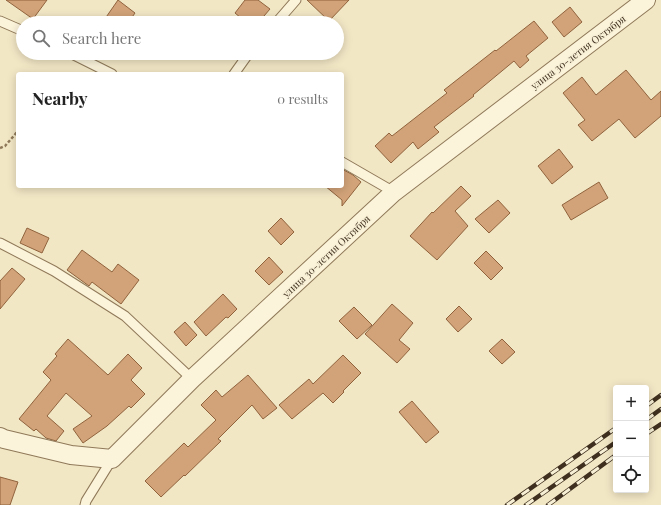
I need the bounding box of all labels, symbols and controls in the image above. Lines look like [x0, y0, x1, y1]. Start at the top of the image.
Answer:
street label: улица 30-летия Октября [527, 11, 629, 93]
search box [16, 16, 344, 60]
icon: search [30, 27, 52, 49]
text: Search here [62, 28, 141, 48]
text: Nearby [32, 87, 87, 109]
text: 0 results [277, 90, 328, 107]
street label: улица 30-летия Октября [278, 211, 374, 301]
map controls [613, 385, 649, 493]
button: + [613, 385, 649, 421]
button: − [613, 421, 649, 457]
button: locate [613, 457, 649, 493]

